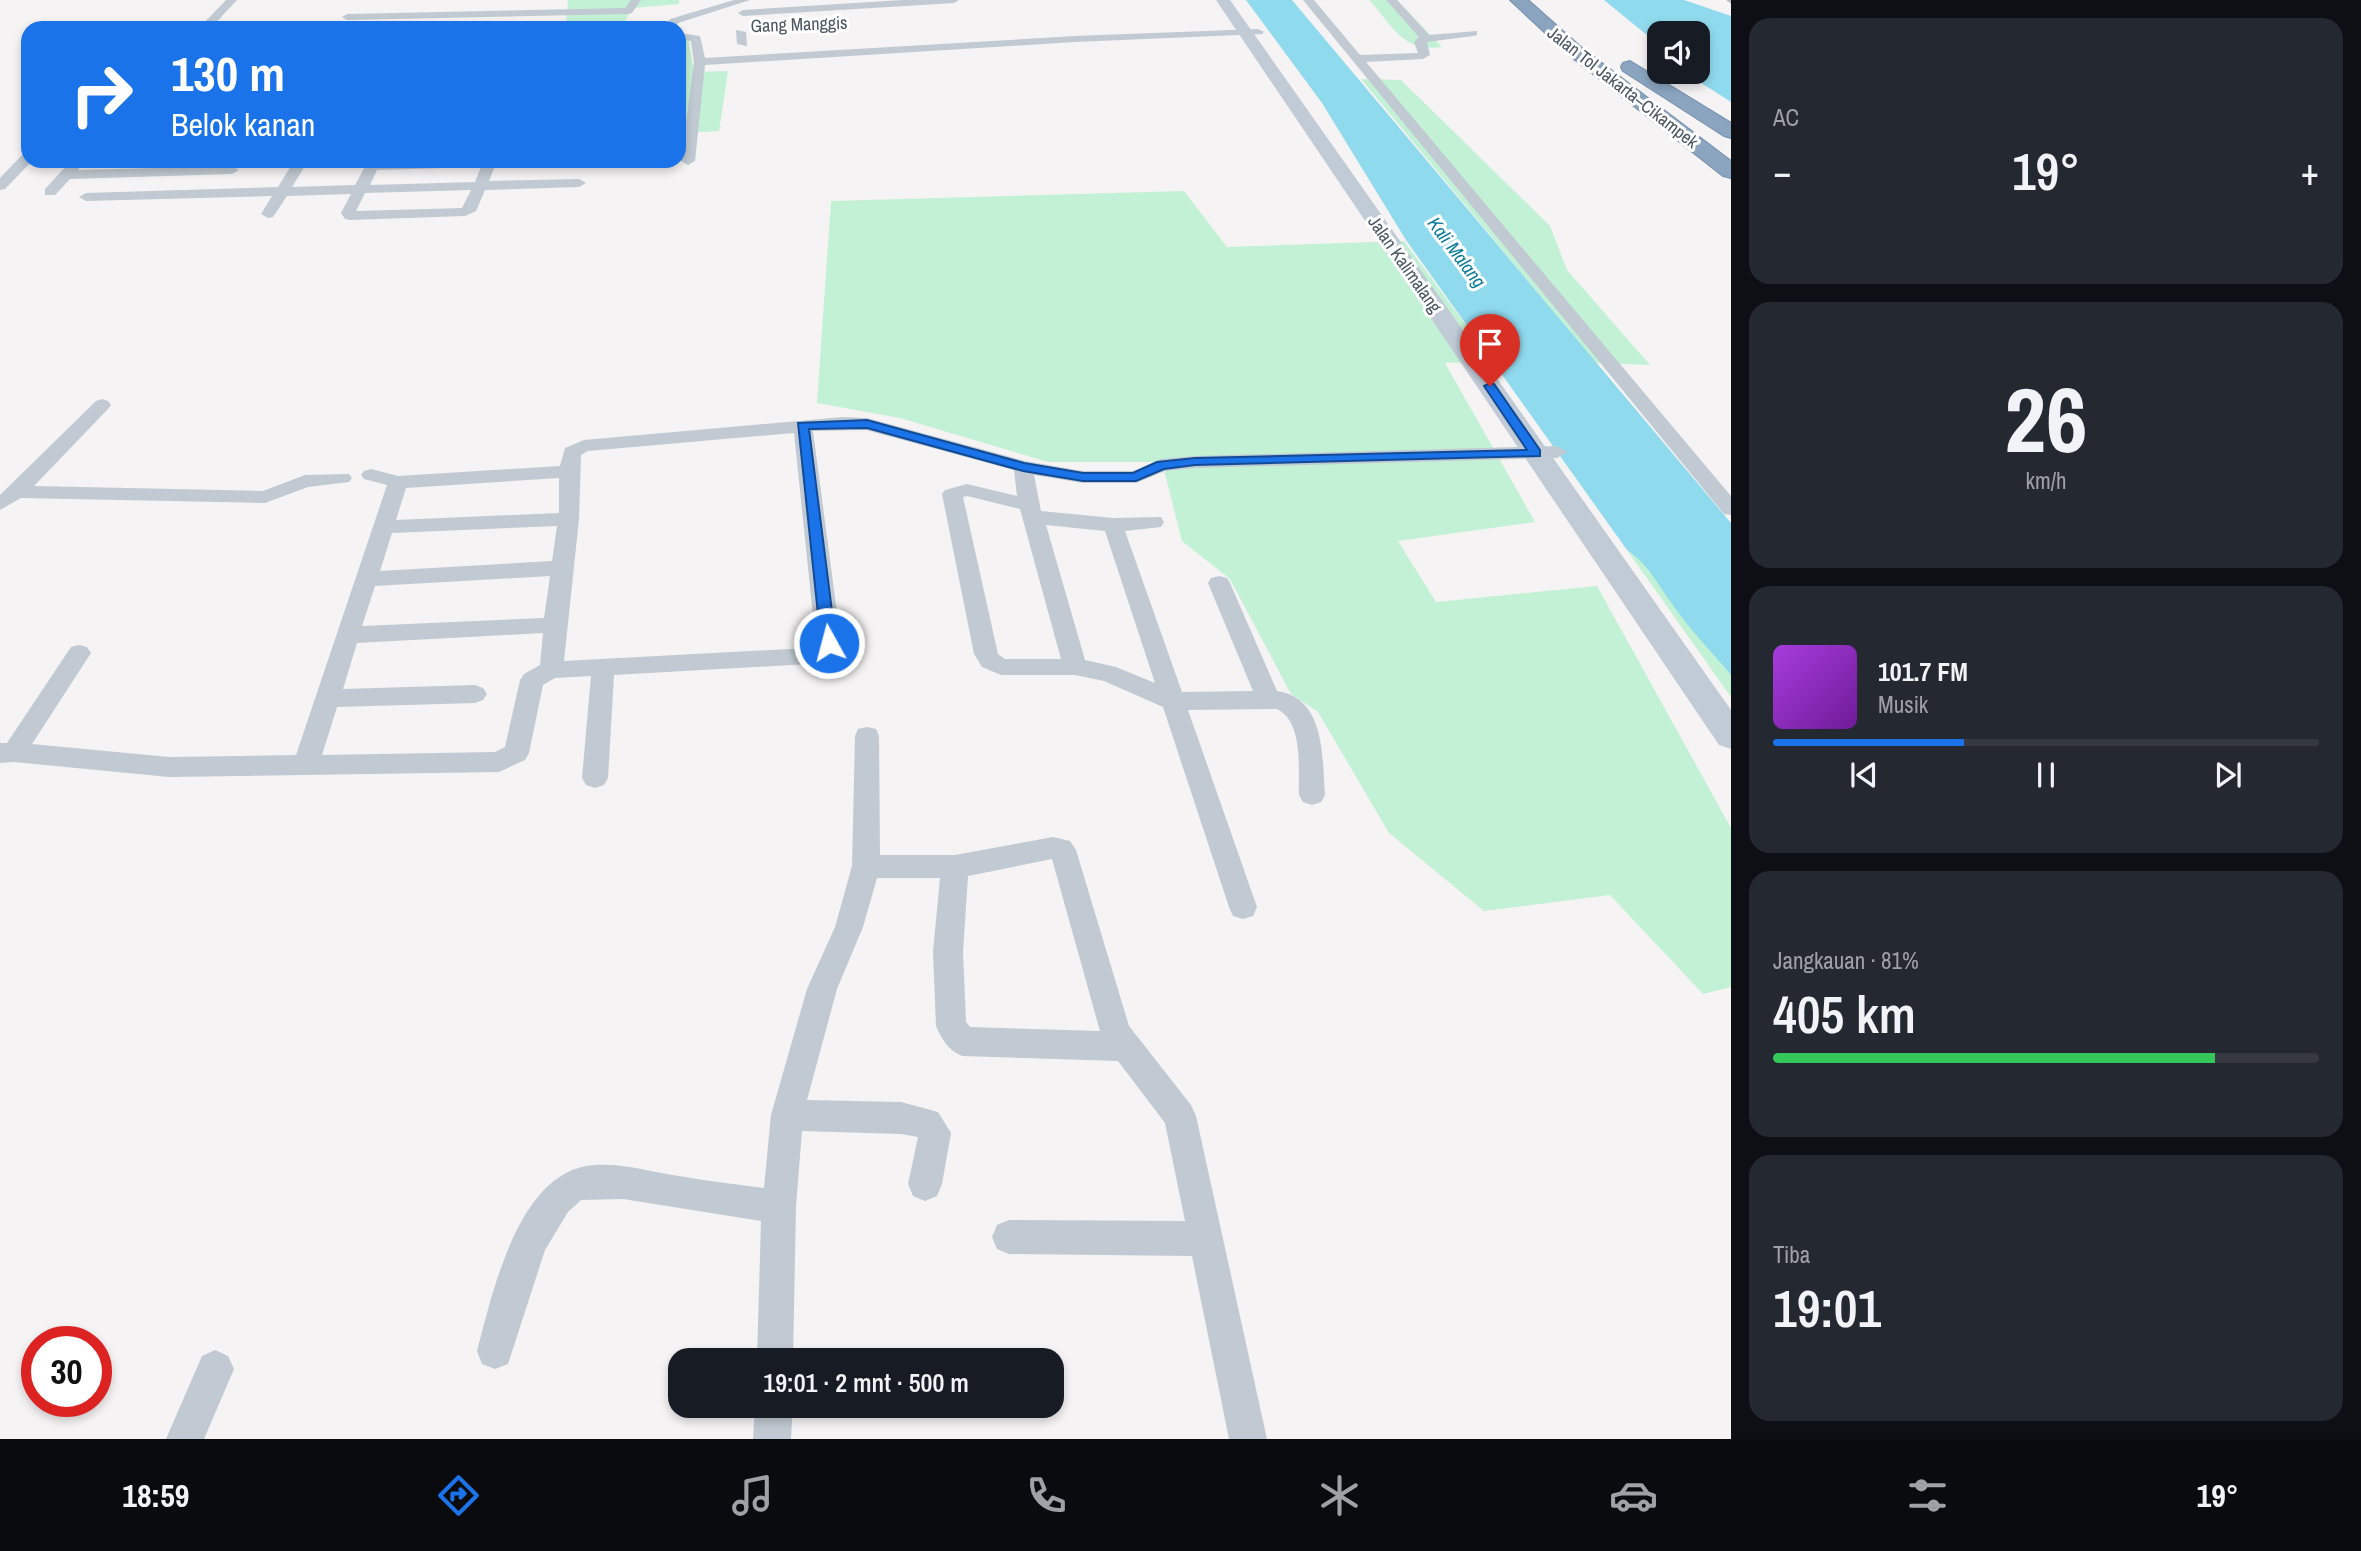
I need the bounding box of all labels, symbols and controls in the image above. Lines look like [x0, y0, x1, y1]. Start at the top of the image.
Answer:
street label: Gang Manggis [750, 10, 848, 38]
street label: Jalan Tol Jakarta–Cikampek [1542, 20, 1704, 154]
map controls [1647, 21, 1710, 84]
button: sound [1647, 21, 1710, 84]
text: 130 m [171, 40, 285, 106]
icon: right [56, 49, 147, 140]
text: AC [1773, 102, 1799, 133]
text: Belok kanan [171, 103, 315, 146]
text: 19° [2012, 136, 2080, 206]
text: − [1773, 146, 1791, 197]
text: + [2301, 146, 2319, 197]
street label: Jalan Kalimalang [1362, 210, 1448, 318]
water label: Kali Malang [1422, 211, 1492, 293]
pin [1460, 314, 1520, 386]
icon: arrive [1471, 325, 1509, 363]
text: 26 [2005, 358, 2088, 480]
text: km/h [2026, 465, 2066, 496]
position arrow [792, 606, 866, 680]
text: 101.7 FM [1878, 654, 1968, 689]
text: Musik [1878, 689, 1928, 720]
icon: previous [1845, 756, 1883, 794]
icon: pause [2027, 756, 2065, 794]
icon: next [2209, 756, 2247, 794]
text: Jangkauan · 81% [1773, 945, 1919, 976]
text: 405 km [1773, 979, 1916, 1049]
text: Tiba [1773, 1239, 1810, 1270]
text: 19:01 [1773, 1273, 1881, 1343]
speed limit sign: 30 [21, 1326, 112, 1417]
text: 19:01 · 2 mnt · 500 m [763, 1365, 969, 1400]
icon: directions [434, 1471, 483, 1520]
icon: music [728, 1471, 777, 1520]
icon: phone [1022, 1471, 1071, 1520]
icon: climate [1315, 1471, 1364, 1520]
icon: car [1609, 1471, 1658, 1520]
icon: filters [1903, 1471, 1952, 1520]
text: 18:59 [122, 1474, 189, 1517]
text: 19° [2197, 1474, 2239, 1517]

